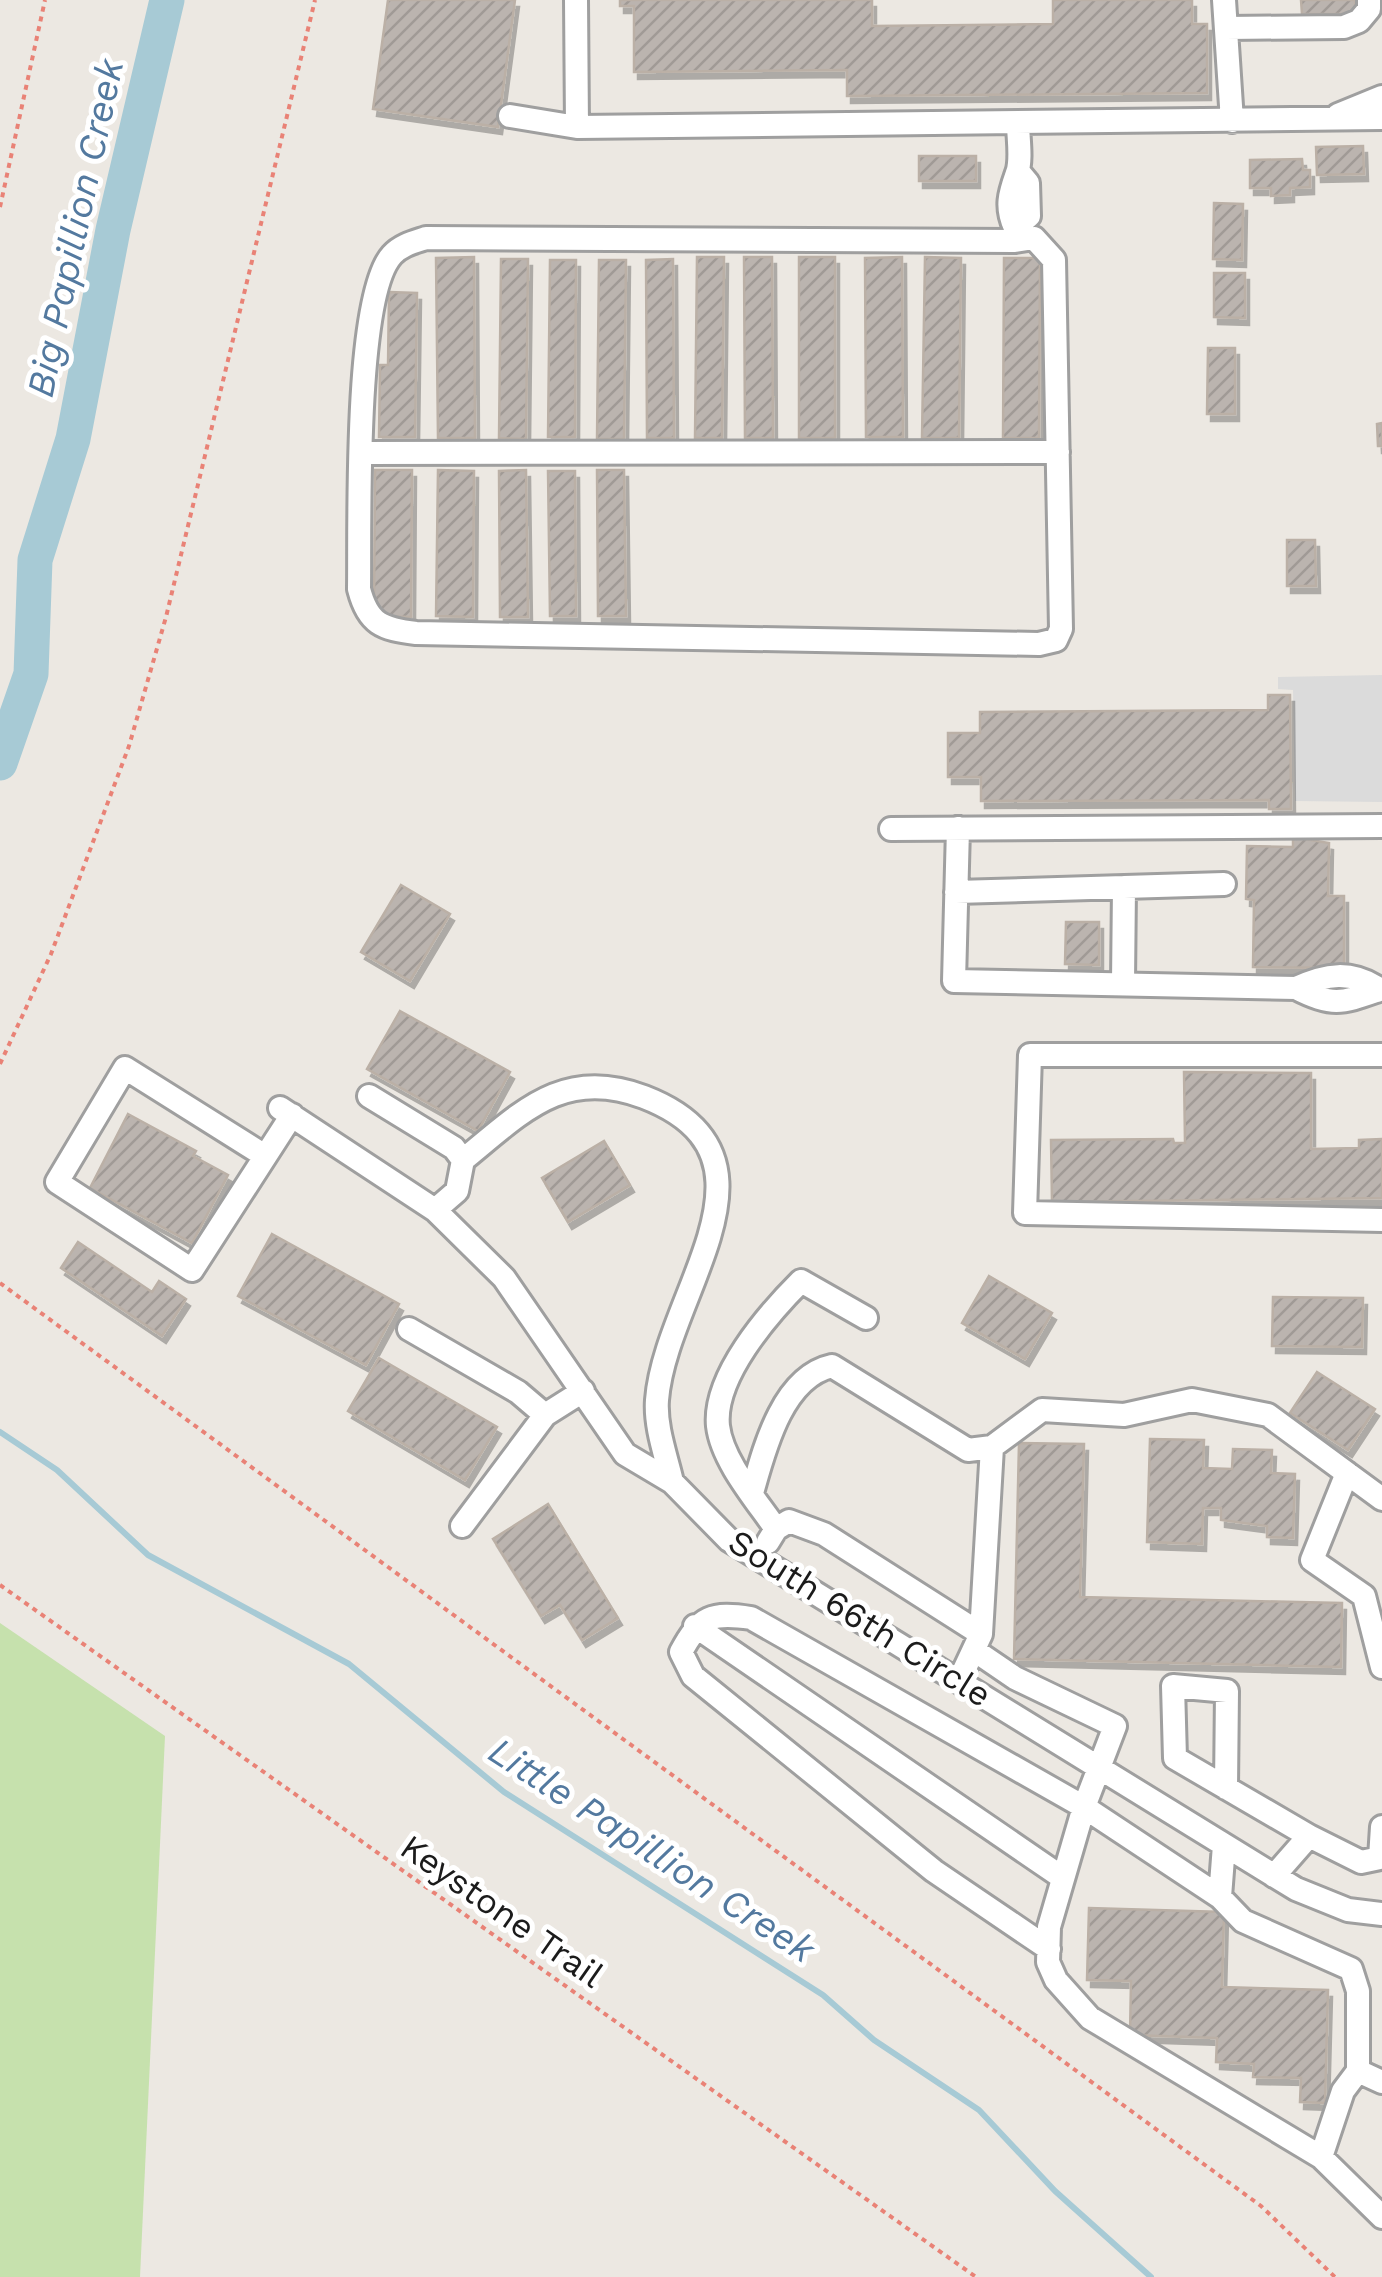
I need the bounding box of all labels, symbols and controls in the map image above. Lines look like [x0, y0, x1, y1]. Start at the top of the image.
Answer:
water label: Big Papillion Creek [18, 54, 133, 401]
street label: South 66th Circle [721, 1520, 999, 1716]
water label: Little Papillion Creek [481, 1728, 824, 1973]
street label: Keystone Trail [393, 1826, 612, 1997]

